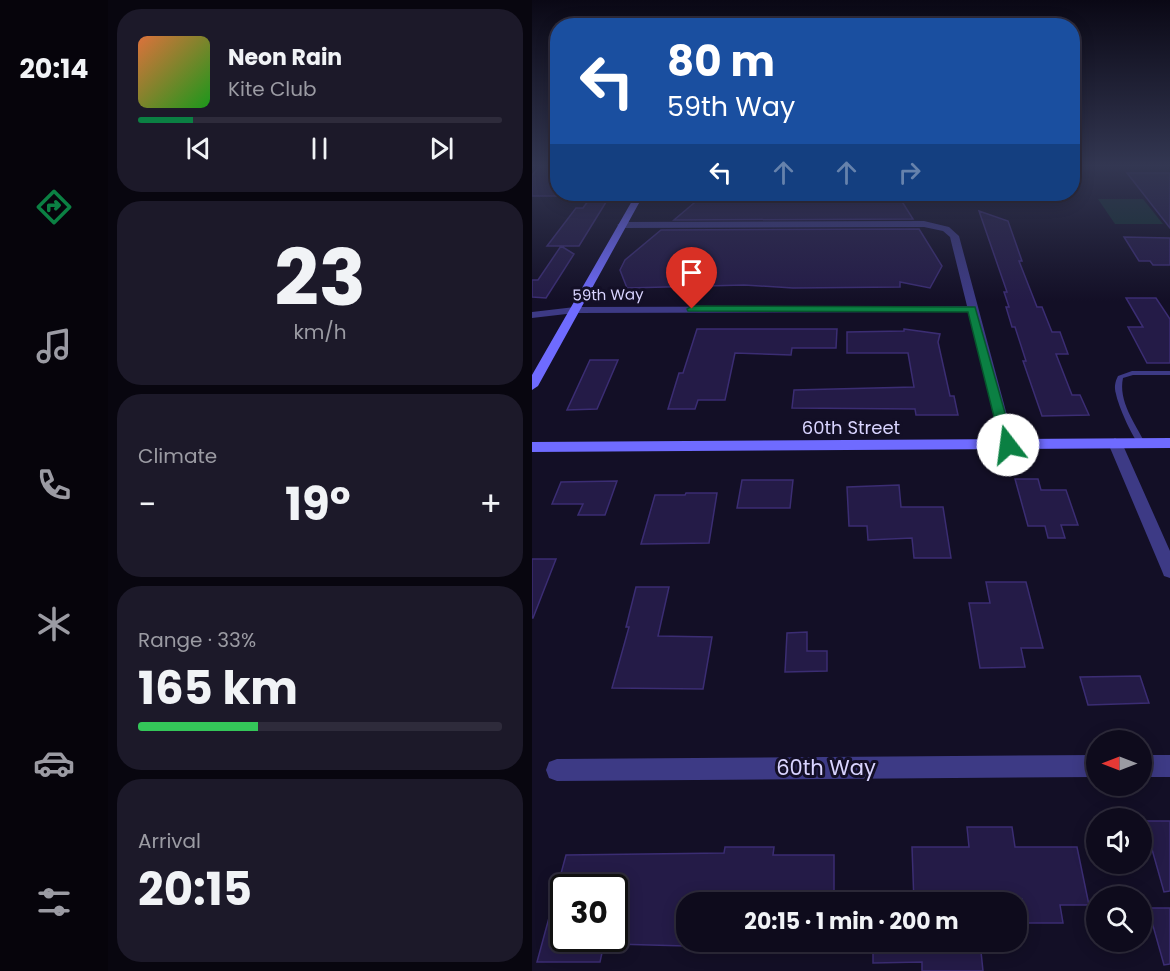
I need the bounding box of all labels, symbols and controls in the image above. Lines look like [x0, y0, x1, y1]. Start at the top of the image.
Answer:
text: 80 m [667, 32, 775, 91]
text: Neon Rain [228, 42, 342, 73]
icon: left [568, 42, 646, 120]
text: 20:14 [19, 50, 89, 87]
text: Kite Club [228, 75, 317, 103]
text: 59th Way [667, 88, 795, 125]
icon: previous [182, 132, 215, 165]
icon: pause [303, 132, 336, 165]
icon: next [425, 132, 458, 165]
icon: left [704, 156, 737, 189]
icon: ahead [767, 156, 800, 189]
icon: ahead [830, 156, 863, 189]
icon: right [893, 156, 926, 189]
icon: directions [33, 186, 75, 228]
text: 23 [274, 223, 366, 332]
pin [666, 247, 717, 309]
icon: arrive [675, 256, 708, 289]
street label: 59th Way [572, 283, 644, 306]
text: km/h [293, 318, 347, 346]
icon: music [33, 325, 75, 367]
position arrow [976, 413, 1040, 477]
street label: 60th Street [802, 415, 900, 440]
text: Climate [138, 442, 217, 470]
icon: phone [33, 464, 75, 506]
text: 19° [285, 473, 351, 536]
text: − [138, 481, 156, 528]
text: + [479, 481, 502, 528]
icon: climate [33, 603, 75, 645]
text: Range · 33% [138, 626, 256, 654]
text: 165 km [138, 657, 298, 720]
north arrow [1086, 730, 1152, 796]
map controls [1086, 730, 1152, 952]
icon: car [33, 742, 75, 784]
street label: 60th Way [776, 753, 876, 782]
button: sound [1086, 808, 1152, 874]
text: Arrival [138, 827, 201, 855]
text: 20:15 [138, 858, 252, 921]
speed limit sign: 30 [550, 874, 628, 952]
icon: filters [33, 881, 75, 923]
button: search [1086, 886, 1152, 952]
text: 20:15 · 1 min · 200 m [744, 906, 959, 937]

